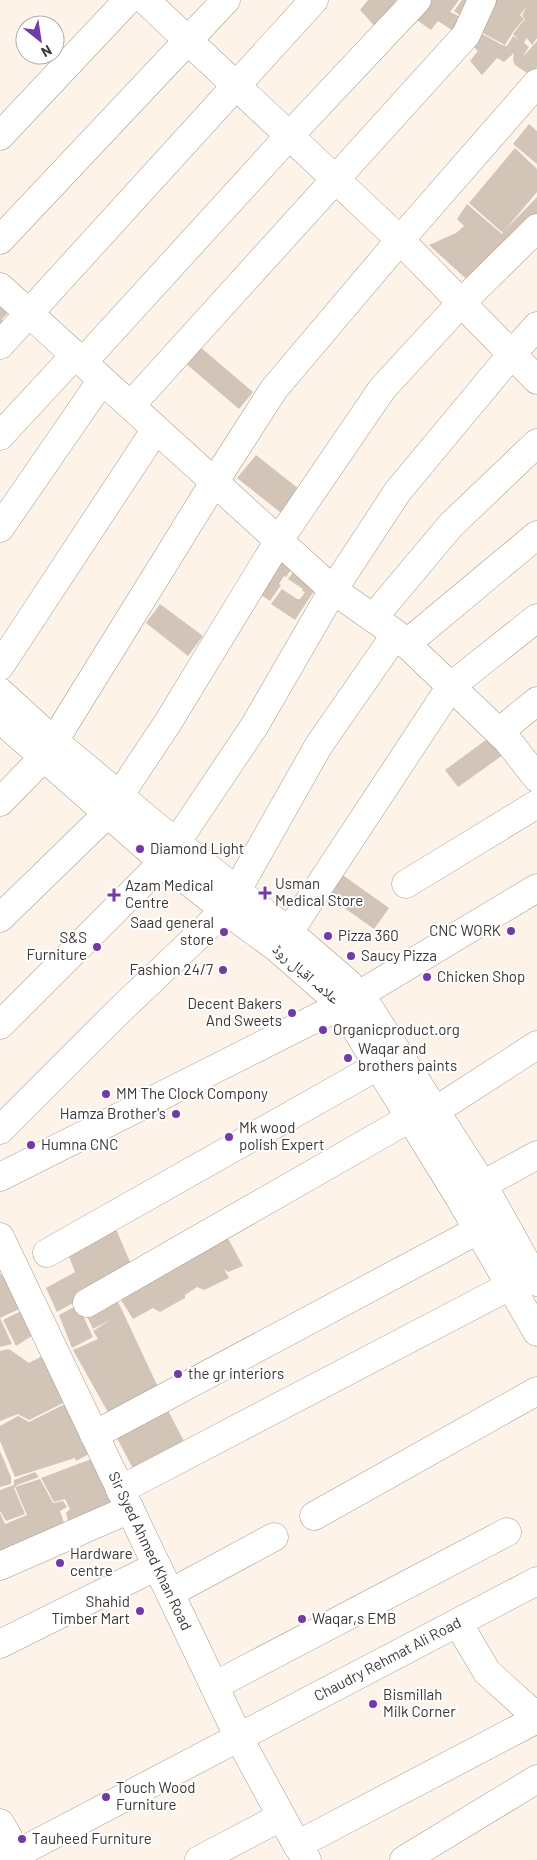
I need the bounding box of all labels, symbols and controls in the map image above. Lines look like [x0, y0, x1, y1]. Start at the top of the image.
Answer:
north arrow [15, 15, 65, 65]
text: N [38, 42, 55, 61]
place label: Diamond Light [150, 839, 244, 857]
marker: Diamond Light [134, 843, 146, 855]
place label: Usman Medical Store [275, 874, 363, 909]
place label: Azam Medical Centre [125, 876, 214, 911]
marker: Usman Medical Store [259, 887, 271, 899]
marker: Azam Medical Centre [107, 888, 121, 902]
place label: Saad general store [130, 913, 214, 948]
place label: CNC WORK [429, 921, 501, 939]
marker: CNC WORK [505, 925, 517, 937]
marker: Saad general store [218, 926, 230, 938]
place label: Pizza 360 [338, 926, 399, 944]
place label: S&S Furniture [26, 928, 87, 963]
marker: Pizza 360 [322, 930, 334, 942]
street label: علامہ اقبال روڈ [268, 939, 344, 1009]
marker: S&S Furniture [91, 941, 103, 953]
place label: Saucy Pizza [361, 946, 437, 964]
marker: Saucy Pizza [345, 950, 357, 962]
place label: Fashion 24/7 [130, 960, 213, 978]
marker: Fashion 24/7 [217, 964, 229, 976]
place label: Chicken Shop [437, 967, 525, 985]
marker: Chicken Shop [421, 971, 433, 983]
place label: Decent Bakers And Sweets [188, 994, 282, 1029]
marker: Decent Bakers And Sweets [286, 1007, 298, 1019]
place label: Organicproduct.org [333, 1020, 460, 1038]
marker: Organicproduct.org [317, 1024, 329, 1036]
place label: Waqar and brothers paints [358, 1039, 457, 1074]
marker: Waqar and brothers paints [342, 1052, 354, 1064]
place label: MM The Clock Compony [116, 1084, 268, 1102]
marker: MM The Clock Compony [100, 1088, 112, 1100]
place label: Hamza Brother's [60, 1104, 166, 1122]
marker: Hamza Brother's [170, 1108, 182, 1120]
place label: Mk wood polish Expert [239, 1118, 324, 1153]
marker: Mk wood polish Expert [223, 1131, 235, 1143]
place label: Humna CNC [41, 1135, 118, 1153]
marker: Humna CNC [25, 1139, 37, 1151]
place label: the gr interiors [188, 1364, 284, 1382]
marker: the gr interiors [172, 1368, 184, 1380]
street label: Sir Syed Ahmed Khan Road [105, 1468, 196, 1633]
place label: Hardware centre [70, 1544, 133, 1579]
marker: Hardware centre [54, 1557, 66, 1569]
place label: Shahid Timber Mart [51, 1592, 130, 1627]
marker: Shahid Timber Mart [134, 1605, 146, 1617]
place label: Waqar,s EMB [312, 1609, 396, 1627]
marker: Waqar,s EMB [296, 1613, 308, 1625]
street label: Chaudry Rehmat Ali Road [311, 1613, 464, 1704]
place label: Bismillah Milk Corner [383, 1685, 456, 1720]
marker: Bismillah Milk Corner [367, 1698, 379, 1710]
place label: Touch Wood Furniture [116, 1778, 196, 1813]
marker: Touch Wood Furniture [100, 1791, 112, 1803]
place label: Tauheed Furniture [32, 1829, 152, 1847]
marker: Tauheed Furniture [16, 1833, 28, 1845]

